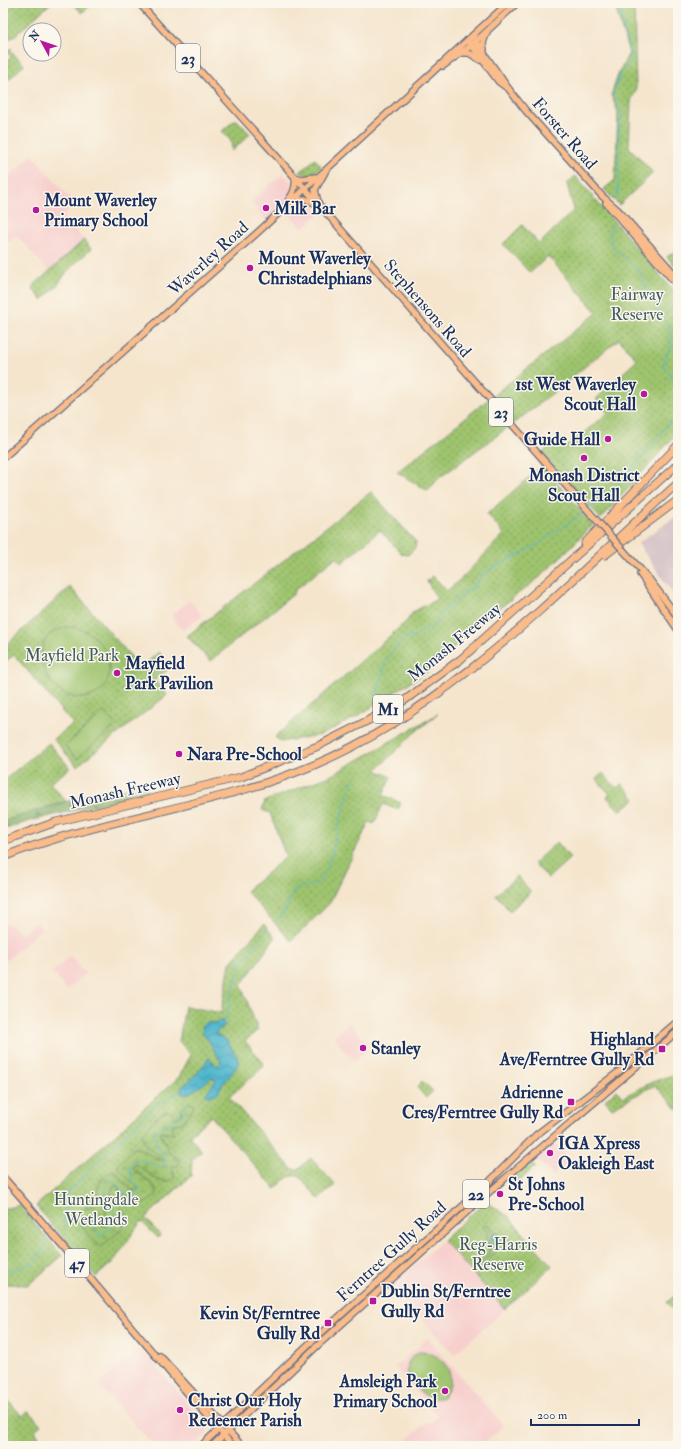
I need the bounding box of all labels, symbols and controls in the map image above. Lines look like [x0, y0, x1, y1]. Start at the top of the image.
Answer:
north arrow [22, 22, 62, 62]
text: N [26, 27, 44, 45]
road number: 23 [176, 44, 200, 72]
street label: Forster Road [528, 93, 602, 174]
place label: Mount Waverley Primary School [43, 190, 157, 232]
place label: Milk Bar [273, 198, 336, 219]
marker: Milk Bar [261, 203, 271, 213]
marker: Mount Waverley Primary School [31, 205, 41, 215]
street label: Waverley Road [163, 216, 254, 301]
place label: Mount Waverley Christadelphians [257, 248, 372, 290]
street label: Stephensons Road [379, 255, 476, 363]
marker: Mount Waverley Christadelphians [245, 263, 255, 273]
park label: Fairway Reserve [611, 284, 664, 325]
place label: 1st West Waverley Scout Hall [515, 374, 637, 415]
marker: 1st West Waverley Scout Hall [639, 389, 649, 399]
road number: 23 [489, 398, 513, 426]
place label: Guide Hall [524, 429, 601, 450]
marker: Guide Hall [603, 434, 613, 444]
marker: Monash District Scout Hall [579, 453, 589, 463]
place label: Monash District Scout Hall [527, 465, 640, 506]
street label: Monash Freeway [403, 598, 506, 687]
park label: Mayfield Park [25, 645, 119, 667]
place label: Mayfield Park Pavilion [124, 653, 214, 694]
marker: Mayfield Park Pavilion [112, 668, 122, 678]
road number: M1 [373, 695, 403, 723]
place label: Nara Pre-School [186, 744, 303, 765]
marker: Nara Pre-School [174, 749, 184, 759]
street label: Monash Freeway [67, 767, 184, 814]
place label: Highland Ave/Ferntree Gully Rd [499, 1029, 655, 1071]
place label: Stanley [371, 1038, 421, 1060]
marker: Stanley [358, 1043, 368, 1053]
marker: Highland Ave/Ferntree Gully Rd [657, 1044, 667, 1054]
place label: Adrienne Cres/Ferntree Gully Rd [402, 1082, 564, 1124]
marker: Adrienne Cres/Ferntree Gully Rd [566, 1097, 576, 1107]
place label: IGA Xpress Oakleigh East [558, 1133, 655, 1175]
marker: IGA Xpress Oakleigh East [545, 1148, 555, 1158]
place label: St Johns Pre-School [508, 1174, 585, 1215]
road number: 22 [463, 1180, 489, 1208]
park label: Huntingdale Wetlands [53, 1189, 139, 1230]
marker: St Johns Pre-School [495, 1189, 505, 1199]
street label: Ferntree Gully Road [332, 1196, 452, 1307]
park label: Reg-Harris Reserve [459, 1234, 537, 1275]
road number: 47 [65, 1249, 89, 1277]
place label: Dublin St/Ferntree Gully Rd [381, 1281, 512, 1323]
marker: Dublin St/Ferntree Gully Rd [368, 1296, 378, 1306]
place label: Kevin St/Ferntree Gully Rd [199, 1303, 321, 1345]
marker: Kevin St/Ferntree Gully Rd [323, 1318, 333, 1328]
place label: Amsleigh Park Primary School [333, 1371, 438, 1413]
marker: Amsleigh Park Primary School [440, 1386, 450, 1396]
place label: Christ Our Holy Redeemer Parish [188, 1390, 302, 1431]
scale bar [531, 1401, 639, 1427]
marker: Christ Our Holy Redeemer Parish [175, 1405, 185, 1415]
text: 200 m [537, 1408, 568, 1423]

